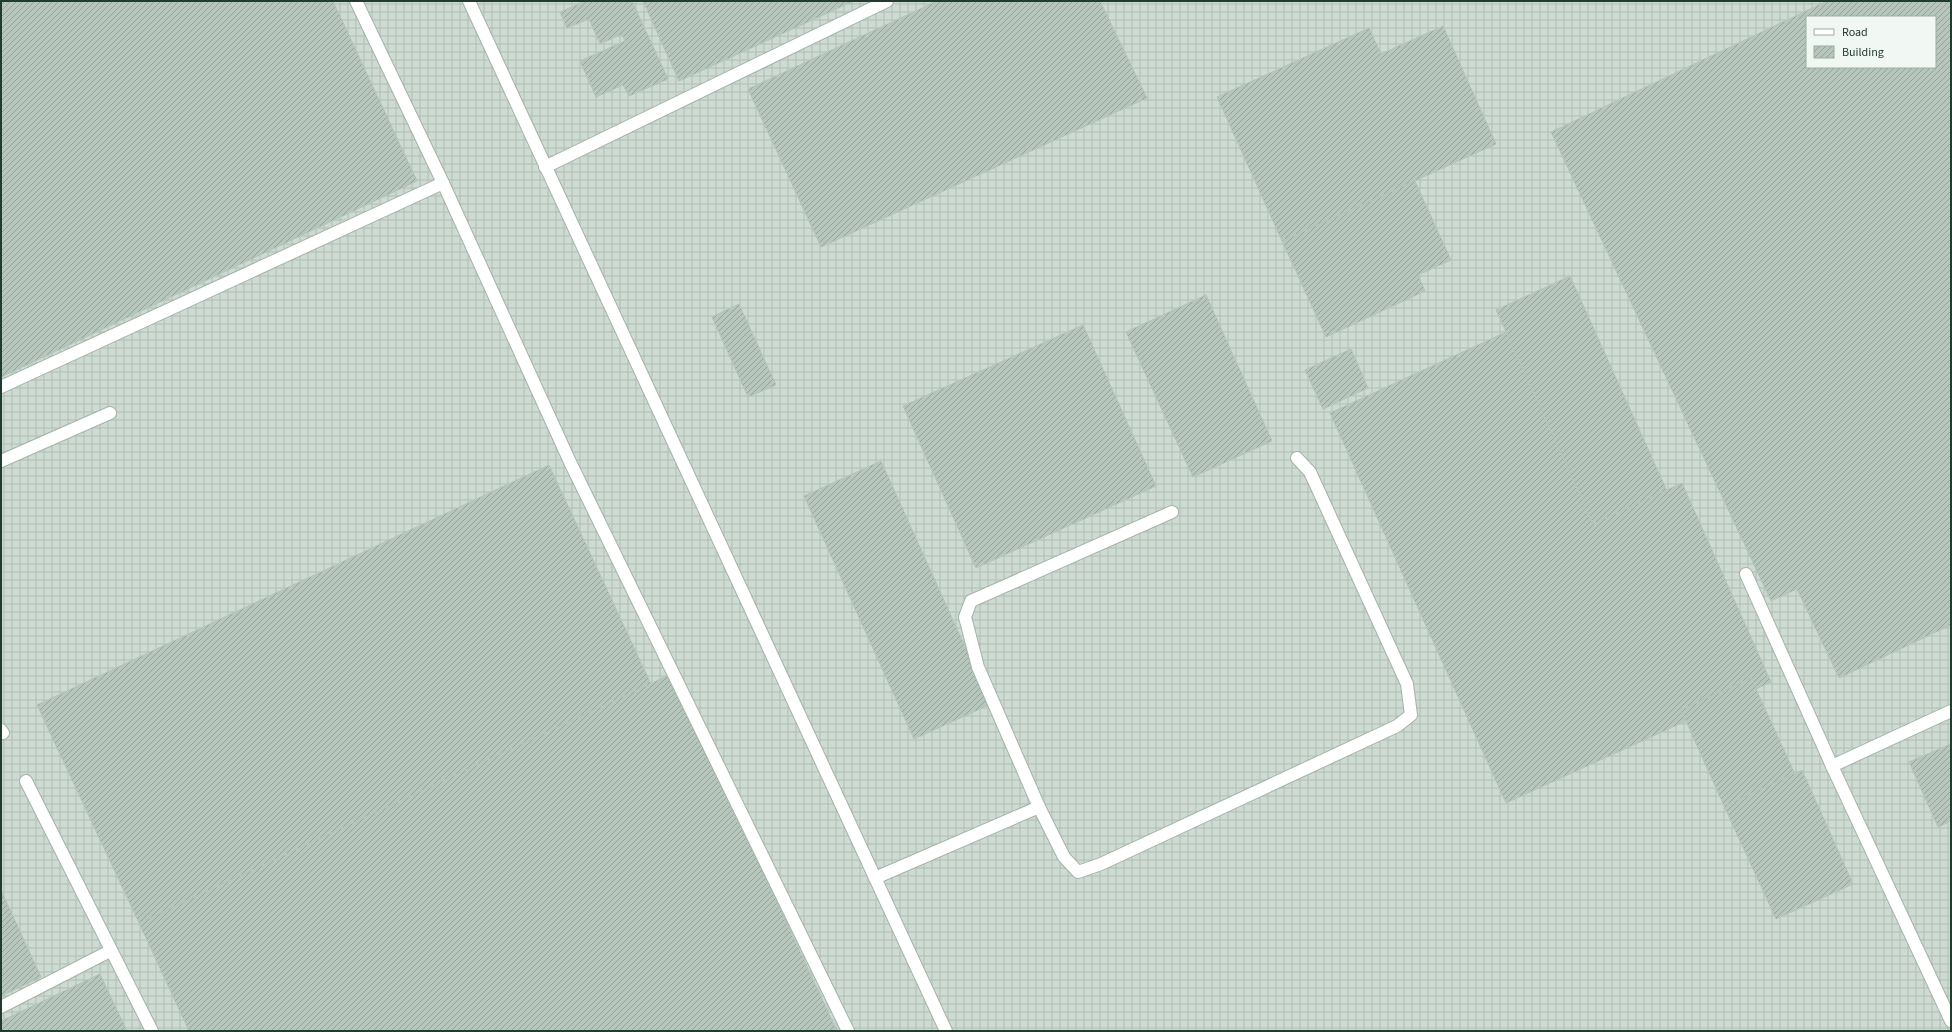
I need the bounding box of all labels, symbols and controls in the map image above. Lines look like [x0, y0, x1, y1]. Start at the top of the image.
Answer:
legend [1806, 16, 1936, 68]
text: Road [1842, 24, 1868, 41]
text: Building [1842, 44, 1884, 61]

